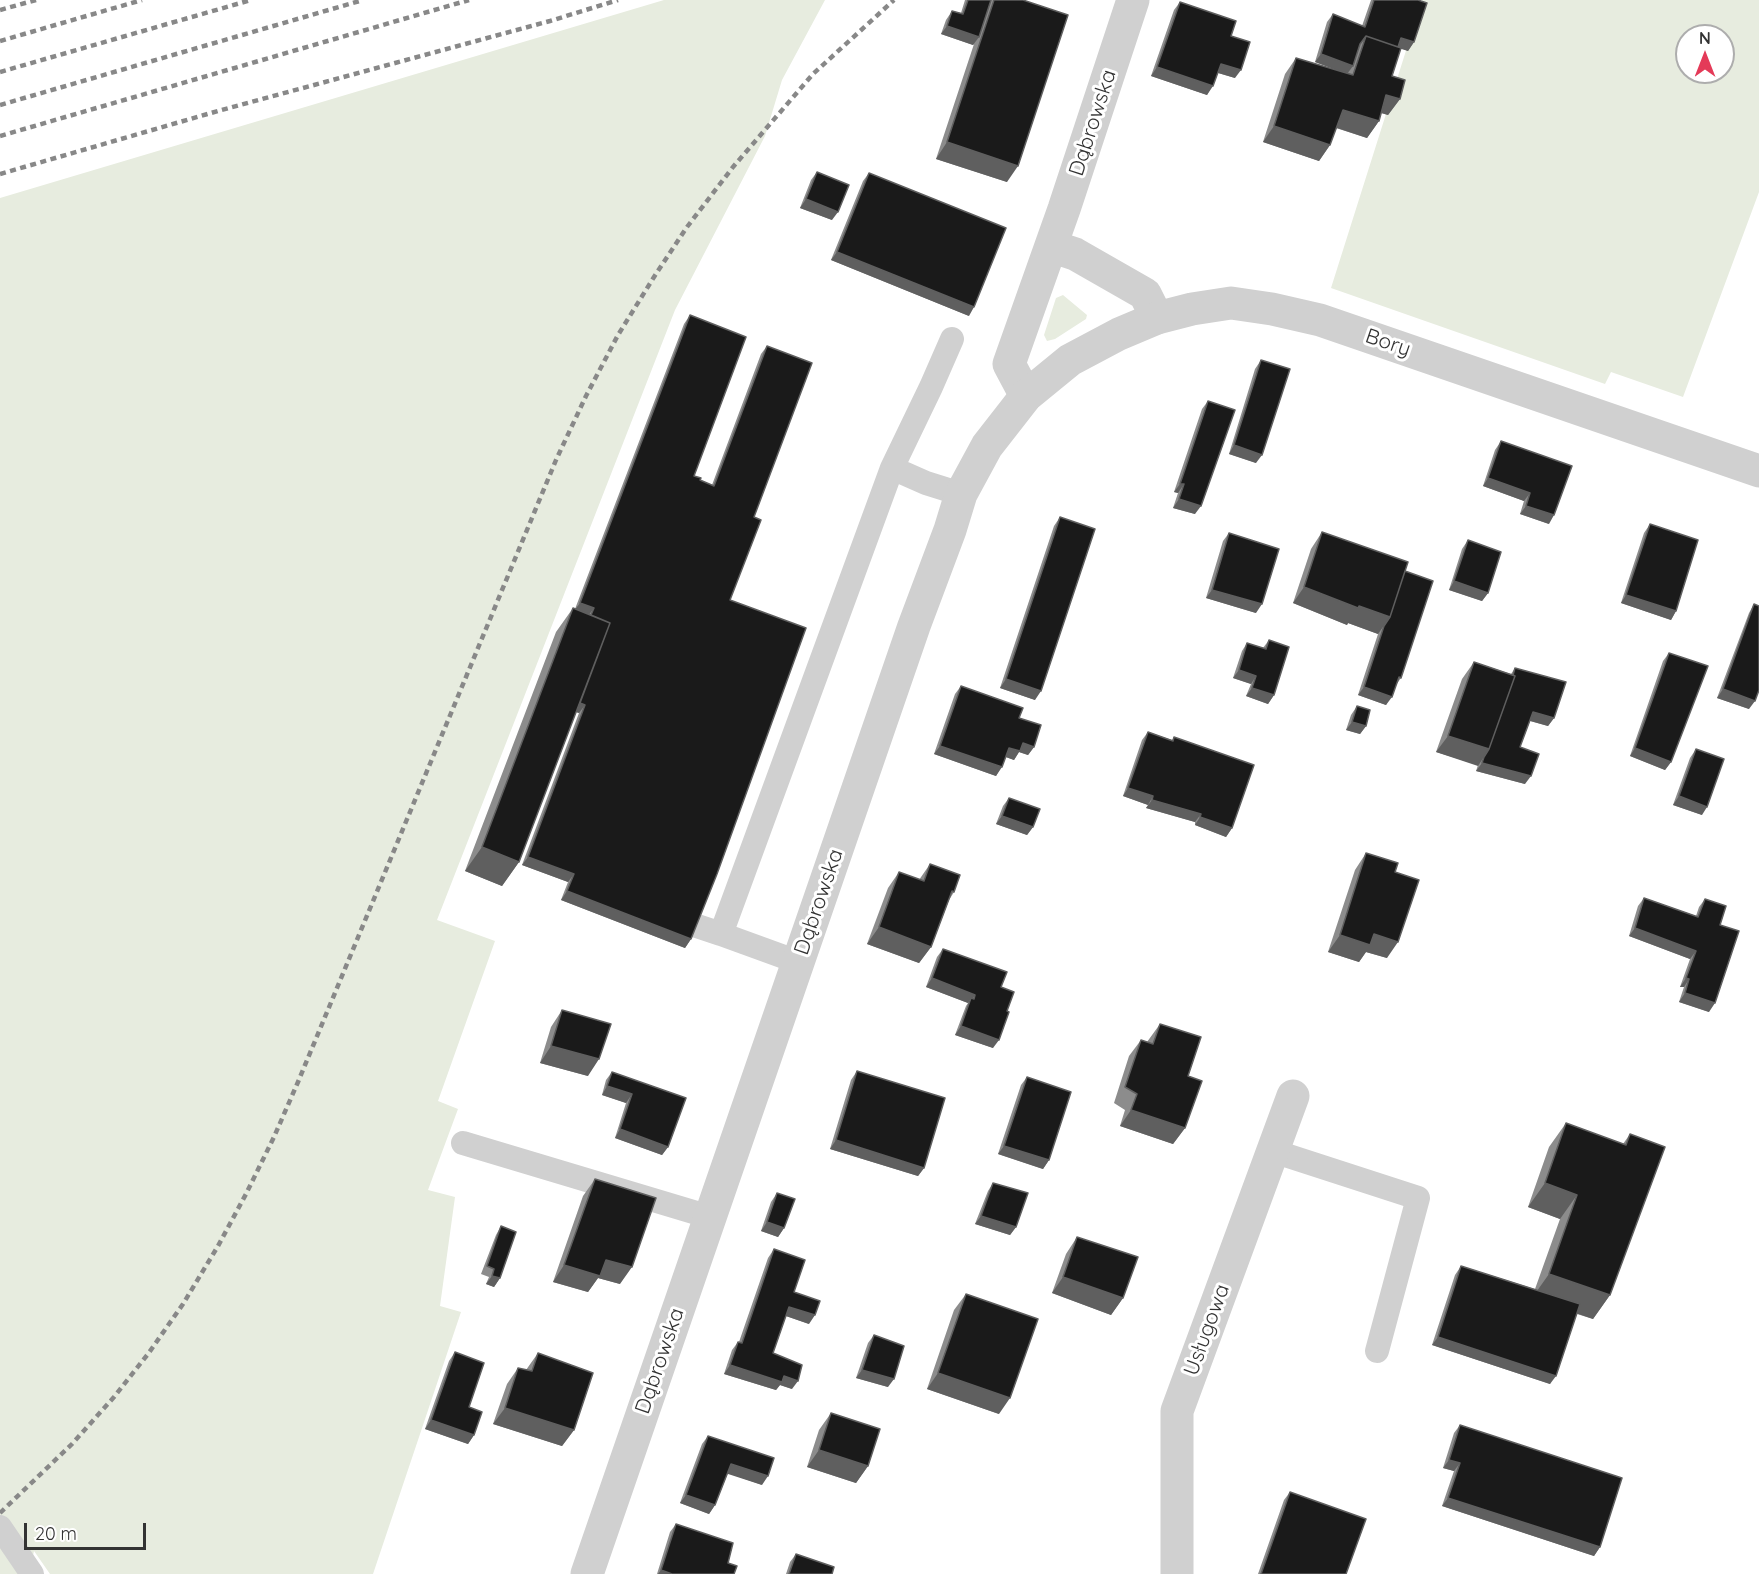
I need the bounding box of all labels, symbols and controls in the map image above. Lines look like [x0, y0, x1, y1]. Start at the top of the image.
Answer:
north arrow [1675, 24, 1735, 84]
text: N [1699, 28, 1711, 48]
street label: Dąbrowska [1064, 67, 1122, 179]
street label: Bory [1362, 324, 1414, 362]
street label: Dąbrowska [789, 846, 849, 958]
street label: Usługowa [1179, 1281, 1235, 1379]
street label: Dąbrowska [630, 1305, 690, 1417]
scale bar [27, 1511, 148, 1549]
text: 20 m [35, 1522, 77, 1545]

